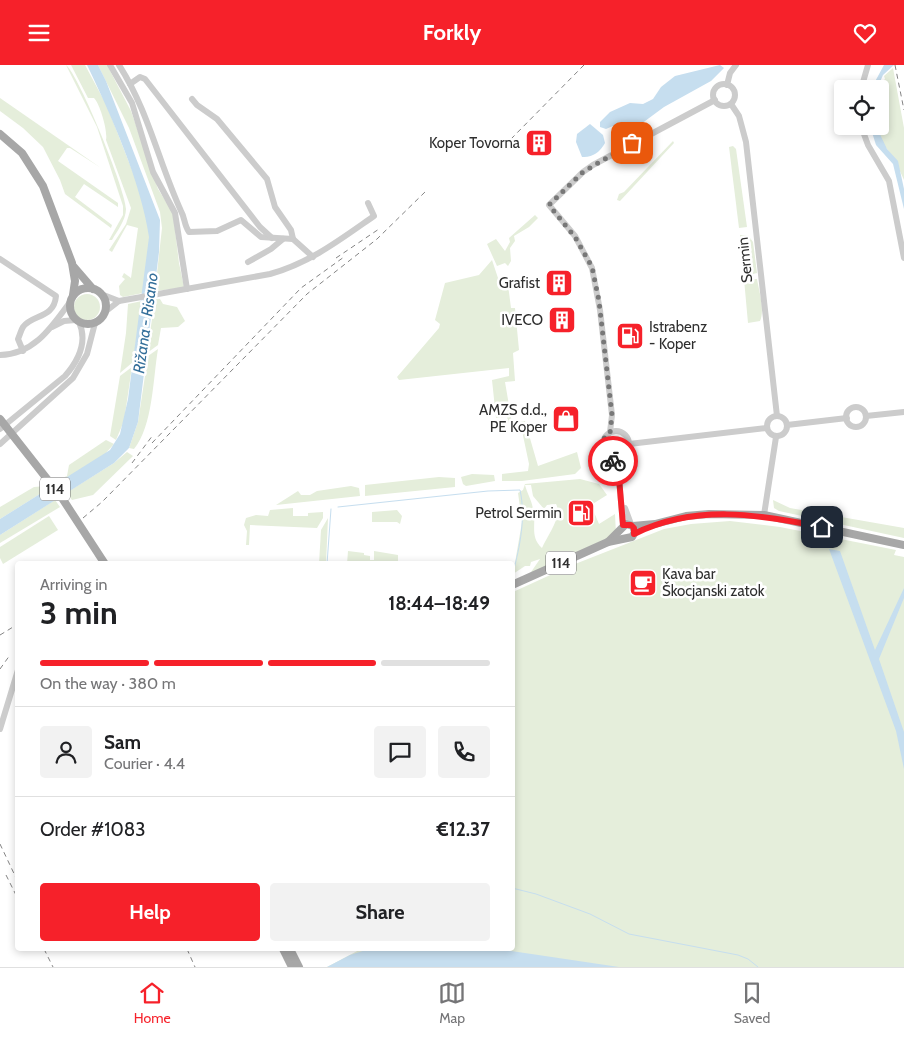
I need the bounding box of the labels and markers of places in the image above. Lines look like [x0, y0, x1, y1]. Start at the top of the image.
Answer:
pin [611, 122, 653, 164]
building icon: Koper Tovorna [524, 128, 554, 158]
place label: Koper Tovorna [429, 134, 521, 152]
building icon: Grafist [544, 268, 574, 298]
place label: Grafist [499, 274, 540, 292]
building icon: IVECO [547, 305, 577, 335]
place label: IVECO [501, 311, 543, 329]
place label: Istrabenz - Koper [649, 318, 707, 353]
fuel station icon: Istrabenz - Koper [615, 321, 645, 351]
place label: AMZS d.d., PE Koper [479, 401, 547, 436]
shop icon: AMZS d.d., PE Koper [551, 404, 581, 434]
fuel station icon: Petrol Sermin [566, 498, 596, 528]
place label: Petrol Sermin [475, 504, 562, 522]
pin [801, 506, 843, 548]
place label: Kava bar Škocjanski zatok [662, 565, 765, 600]
cafe icon: Kava bar Škocjanski zatok [628, 568, 658, 598]

